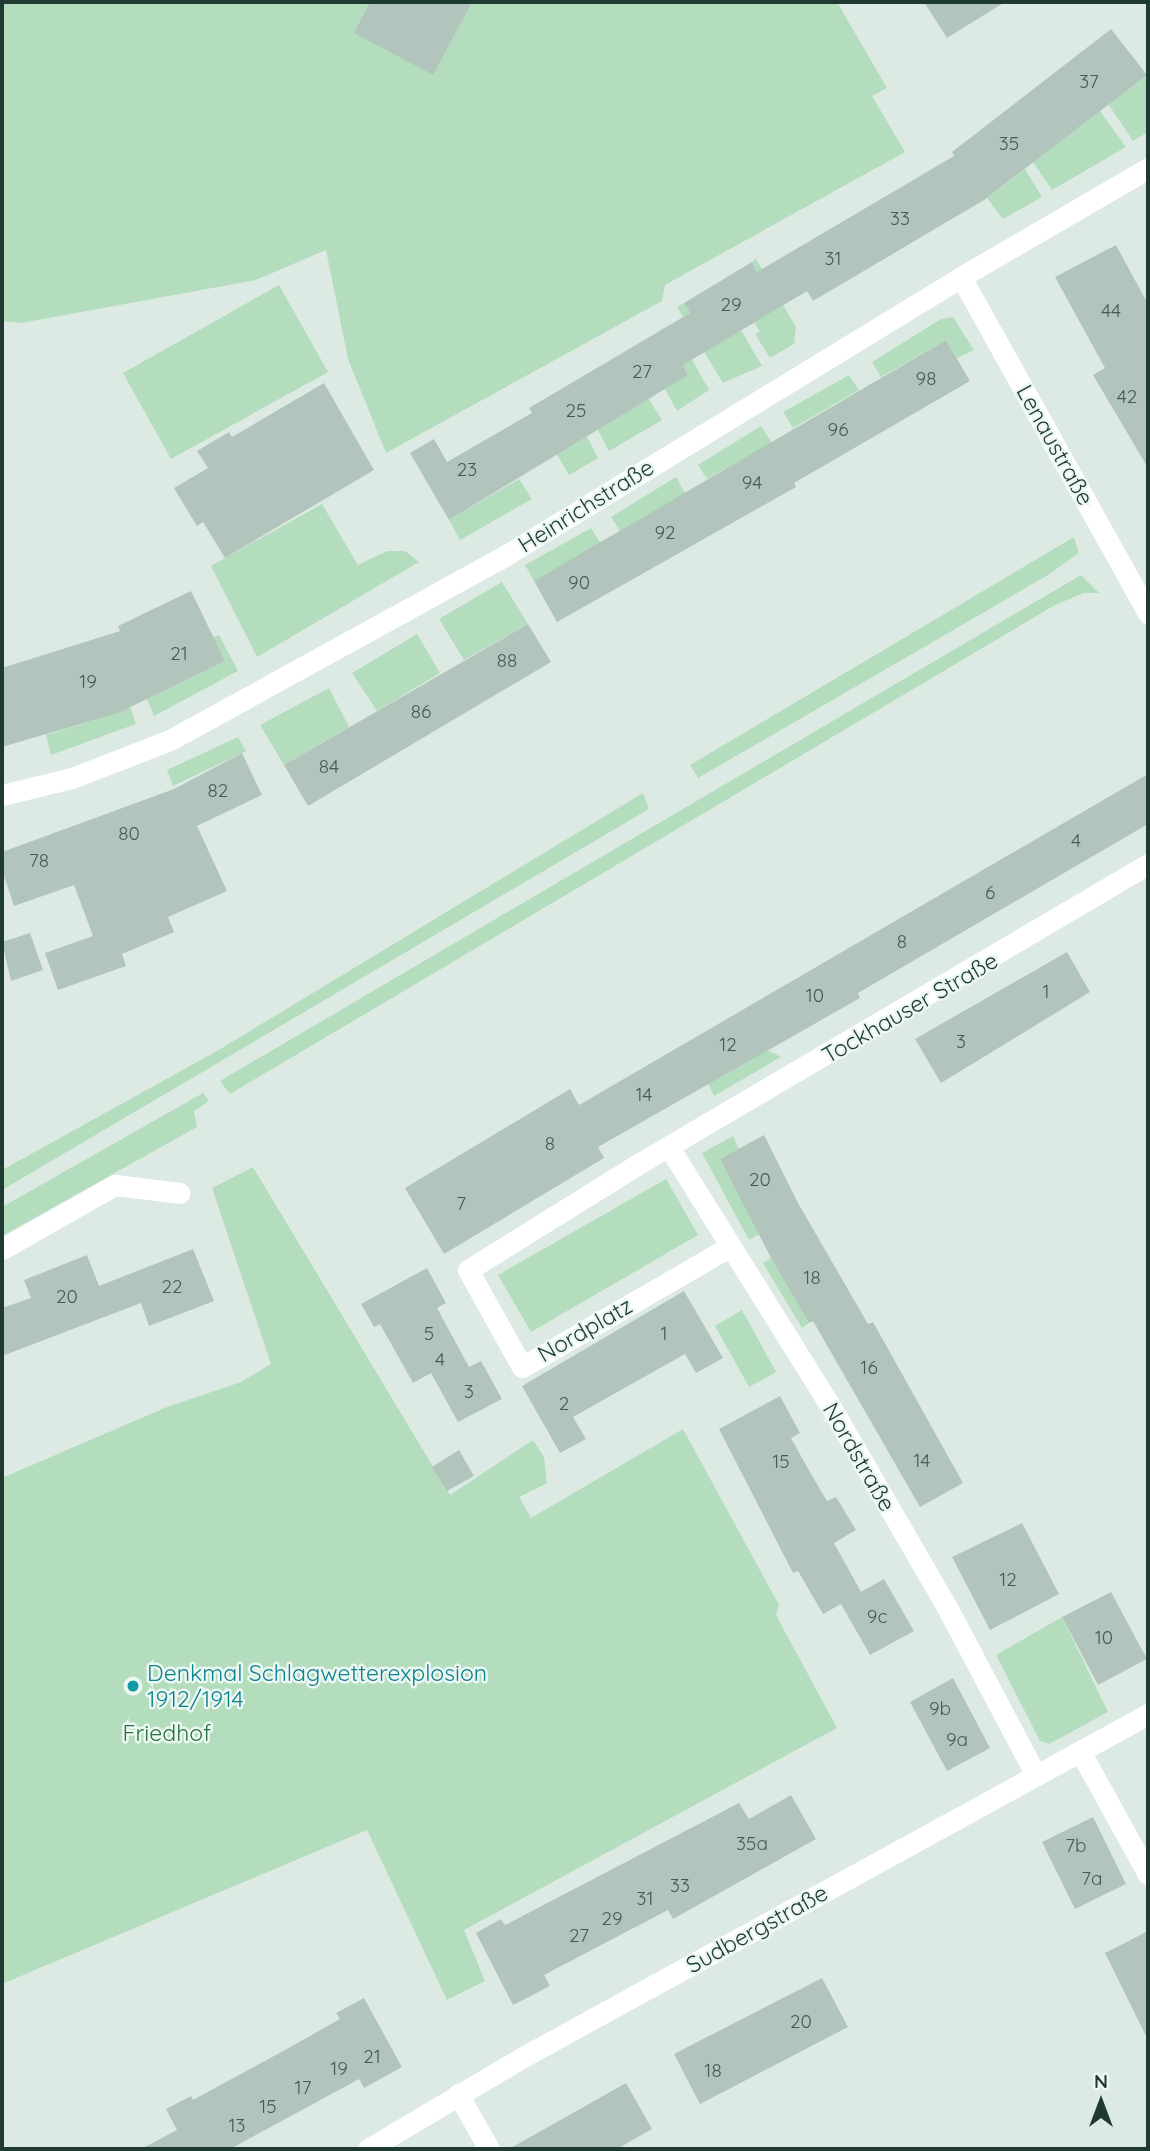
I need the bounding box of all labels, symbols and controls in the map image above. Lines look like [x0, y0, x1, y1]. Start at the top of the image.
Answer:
house number: 37 [1079, 71, 1099, 93]
house number: 35 [999, 133, 1019, 155]
house number: 33 [890, 208, 910, 230]
house number: 31 [825, 248, 841, 270]
house number: 29 [720, 294, 742, 316]
house number: 44 [1101, 300, 1121, 322]
house number: 27 [632, 361, 652, 383]
house number: 98 [916, 368, 936, 390]
street label: Lenaustraße [1011, 380, 1099, 510]
house number: 42 [1117, 386, 1137, 408]
house number: 25 [566, 400, 586, 422]
house number: 96 [828, 419, 848, 441]
street label: Heinrichstraße [513, 453, 659, 559]
house number: 23 [457, 459, 477, 481]
house number: 94 [742, 472, 762, 494]
house number: 92 [654, 522, 676, 544]
house number: 90 [568, 572, 590, 594]
house number: 21 [170, 643, 188, 665]
house number: 88 [497, 650, 517, 672]
house number: 19 [79, 671, 97, 693]
house number: 86 [411, 701, 431, 723]
house number: 84 [319, 756, 339, 778]
house number: 82 [208, 780, 228, 802]
house number: 80 [118, 823, 140, 845]
house number: 4 [1071, 830, 1081, 852]
house number: 78 [29, 850, 49, 872]
house number: 6 [985, 882, 995, 904]
house number: 8 [897, 931, 907, 953]
street label: Tockhauser Straße [817, 947, 1003, 1069]
house number: 1 [1042, 981, 1050, 1003]
house number: 10 [806, 985, 824, 1007]
house number: 3 [956, 1031, 966, 1053]
house number: 12 [719, 1034, 737, 1056]
house number: 14 [636, 1084, 652, 1106]
house number: 8 [545, 1133, 555, 1155]
house number: 20 [749, 1169, 771, 1191]
house number: 7 [456, 1193, 466, 1215]
house number: 18 [803, 1267, 821, 1289]
house number: 22 [161, 1276, 183, 1298]
house number: 20 [56, 1286, 78, 1308]
street label: Nordplatz [533, 1292, 637, 1368]
house number: 5 [424, 1323, 434, 1345]
house number: 1 [660, 1323, 668, 1345]
house number: 4 [435, 1349, 445, 1371]
house number: 16 [860, 1357, 878, 1379]
house number: 3 [464, 1381, 474, 1403]
house number: 2 [559, 1393, 569, 1415]
street label: Nordstraße [817, 1398, 901, 1516]
house number: 14 [914, 1450, 930, 1472]
house number: 15 [772, 1451, 790, 1473]
house number: 12 [999, 1569, 1017, 1591]
house number: 9c [867, 1606, 887, 1628]
house number: 10 [1095, 1627, 1113, 1649]
place label: Denkmal Schlagwetterexplosion 1912/1914 [147, 1659, 487, 1713]
marker: Denkmal Schlagwetterexplosion 1912/1914 [125, 1678, 141, 1694]
house number: 9b [929, 1698, 951, 1720]
park label: Friedhof [123, 1719, 211, 1747]
house number: 9a [946, 1729, 968, 1751]
house number: 35a [736, 1833, 768, 1855]
house number: 7b [1065, 1835, 1087, 1857]
house number: 7a [1081, 1868, 1103, 1890]
house number: 33 [670, 1875, 690, 1897]
street label: Sudbergstraße [681, 1879, 833, 1979]
house number: 31 [637, 1888, 653, 1910]
house number: 29 [601, 1908, 623, 1930]
house number: 27 [569, 1925, 589, 1947]
house number: 20 [790, 2011, 812, 2033]
house number: 21 [363, 2046, 381, 2068]
house number: 19 [330, 2058, 348, 2080]
house number: 18 [704, 2060, 722, 2082]
north arrow [1066, 2067, 1136, 2137]
text: N [1094, 2069, 1108, 2093]
house number: 17 [295, 2077, 311, 2099]
house number: 15 [259, 2096, 277, 2118]
house number: 13 [229, 2115, 245, 2137]

